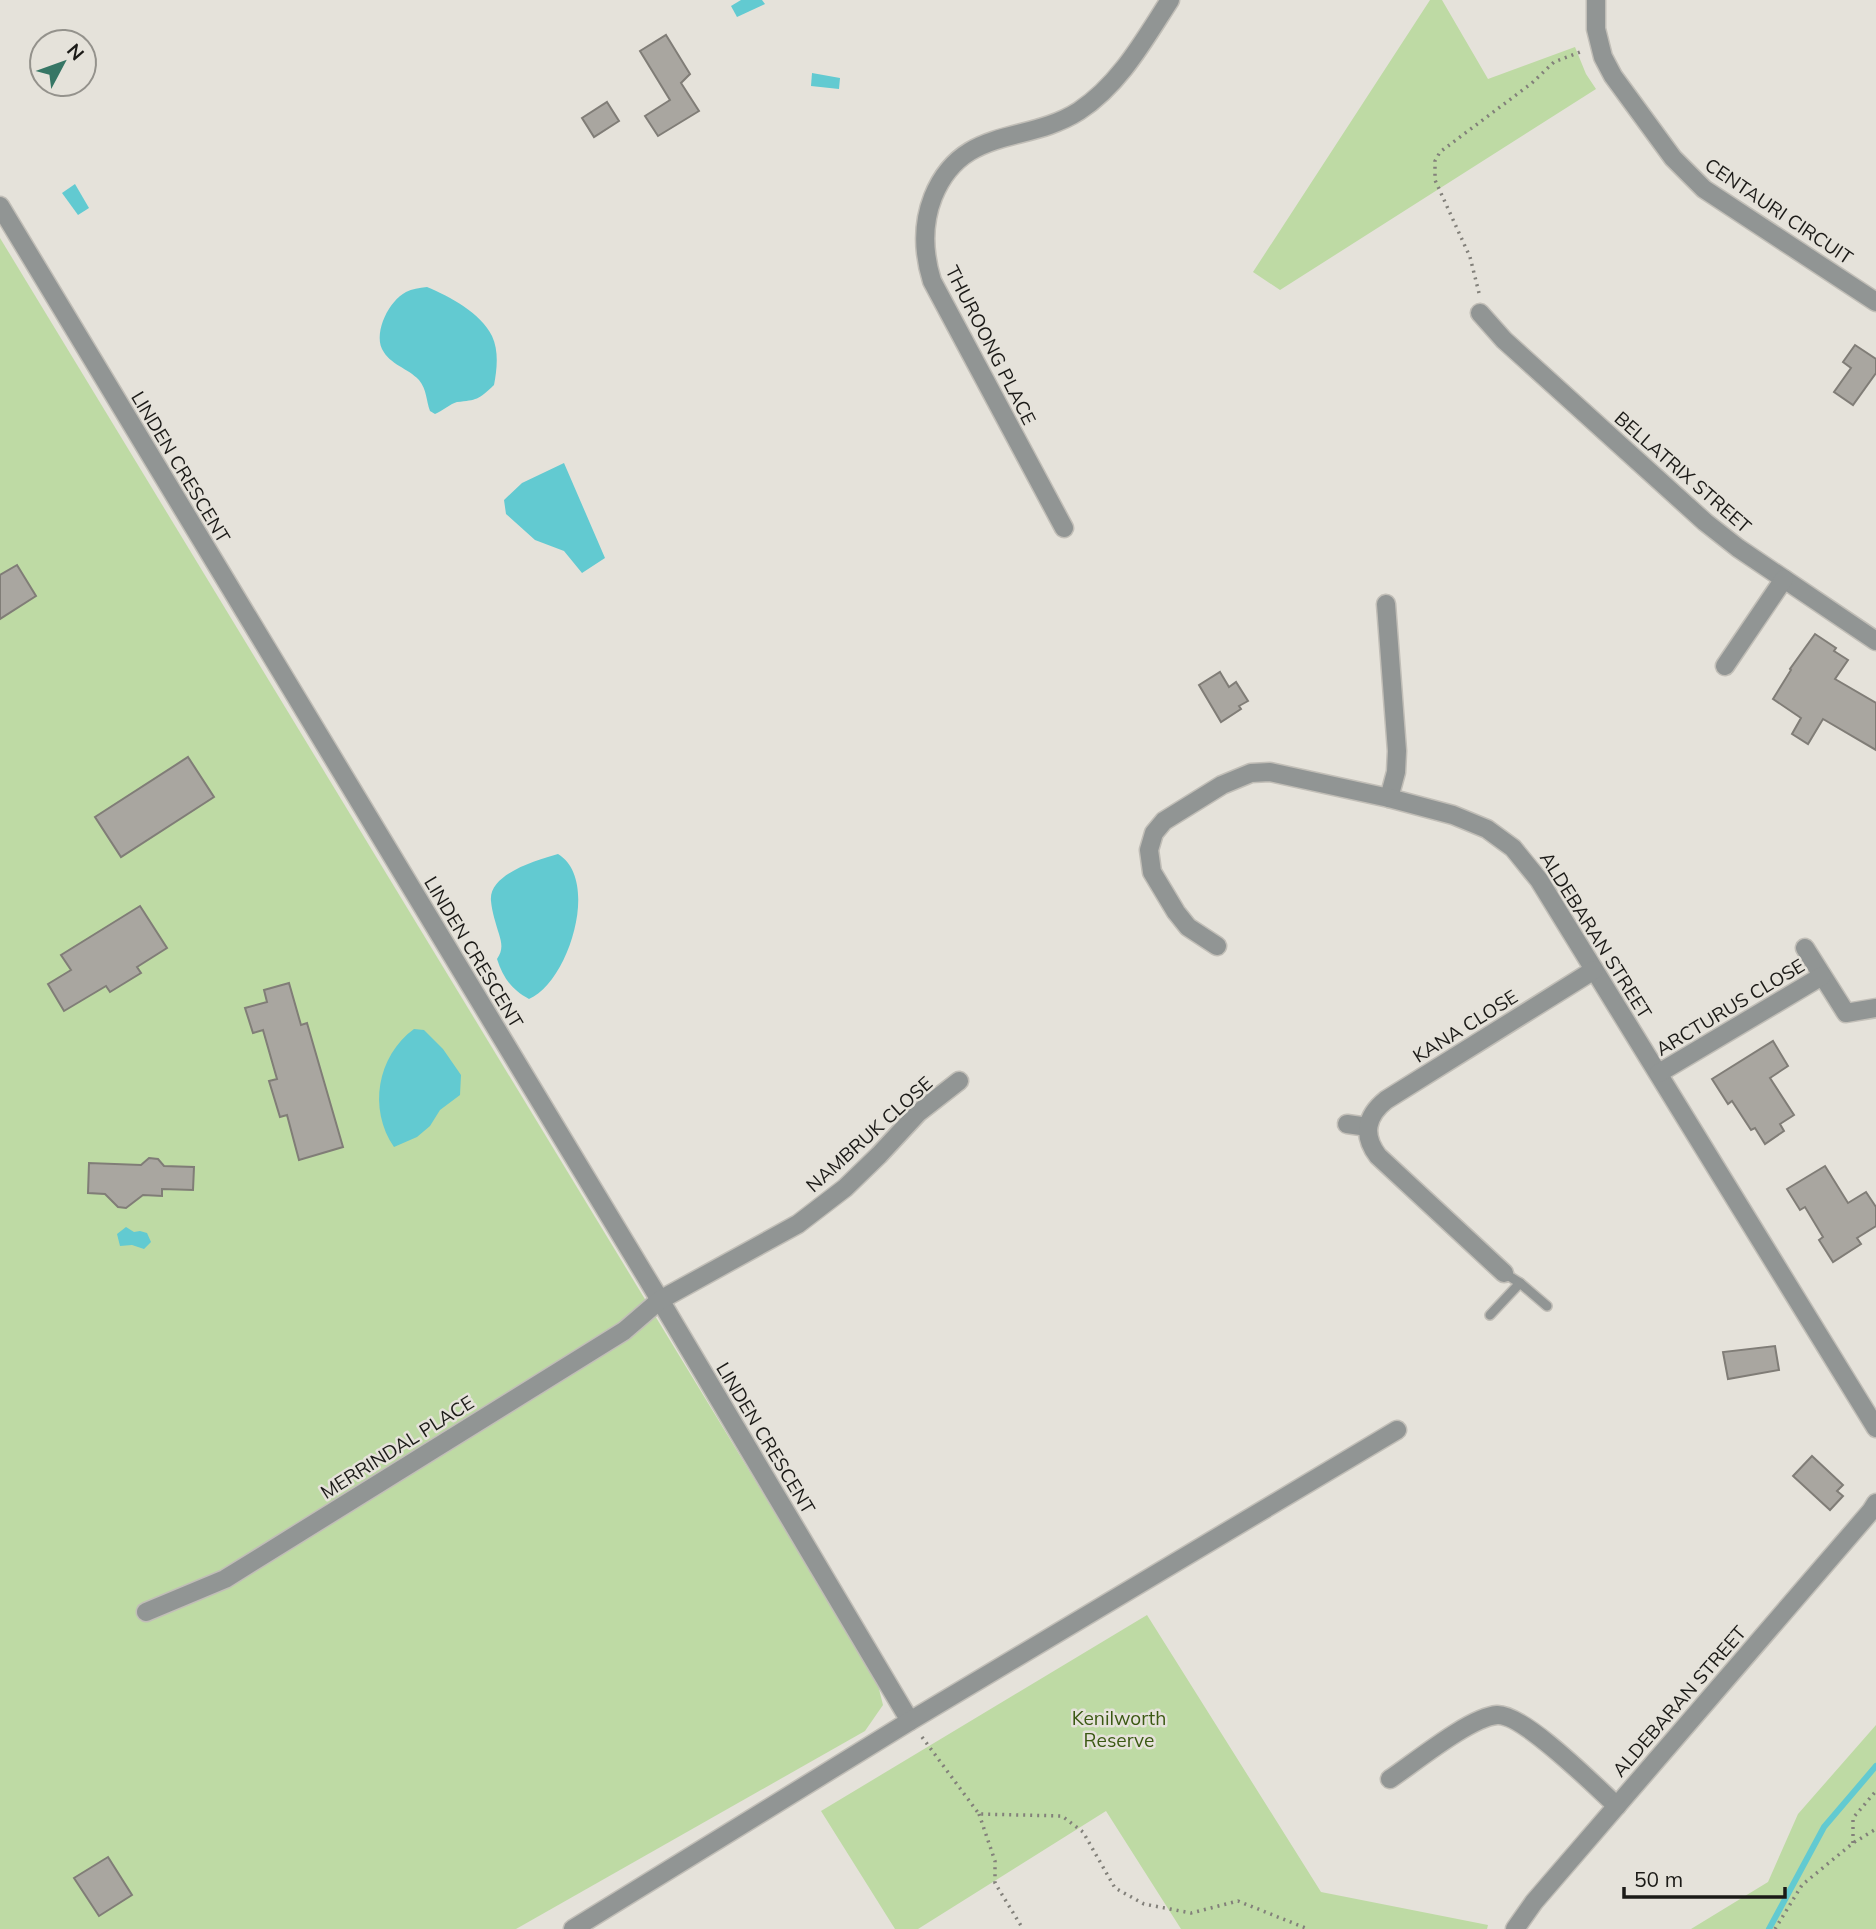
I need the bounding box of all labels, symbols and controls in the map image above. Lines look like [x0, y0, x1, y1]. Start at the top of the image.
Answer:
north arrow [28, 28, 98, 98]
text: N [62, 39, 90, 65]
street label: CENTAURI CIRCUIT [1700, 153, 1858, 270]
street label: THUROONG PLACE [940, 261, 1042, 429]
street label: LINDEN CRESCENT [126, 387, 236, 548]
street label: BELLATRIX STREET [1610, 406, 1757, 538]
street label: ALDEBARAN STREET [1535, 847, 1657, 1023]
street label: LINDEN CRESCENT [419, 872, 529, 1033]
street label: ARCTURUS CLOSE [1651, 953, 1809, 1061]
street label: KANA CLOSE [1408, 984, 1522, 1068]
street label: NAMBRUK CLOSE [801, 1071, 937, 1197]
street label: LINDEN CRESCENT [711, 1358, 821, 1519]
street label: MERRINDAL PLACE [316, 1390, 478, 1504]
street label: ALDEBARAN STREET [1607, 1620, 1751, 1781]
park label: Kenilworth Reserve [1072, 1706, 1166, 1752]
scale bar [1624, 1856, 1785, 1900]
text: 50 m [1634, 1866, 1683, 1892]

